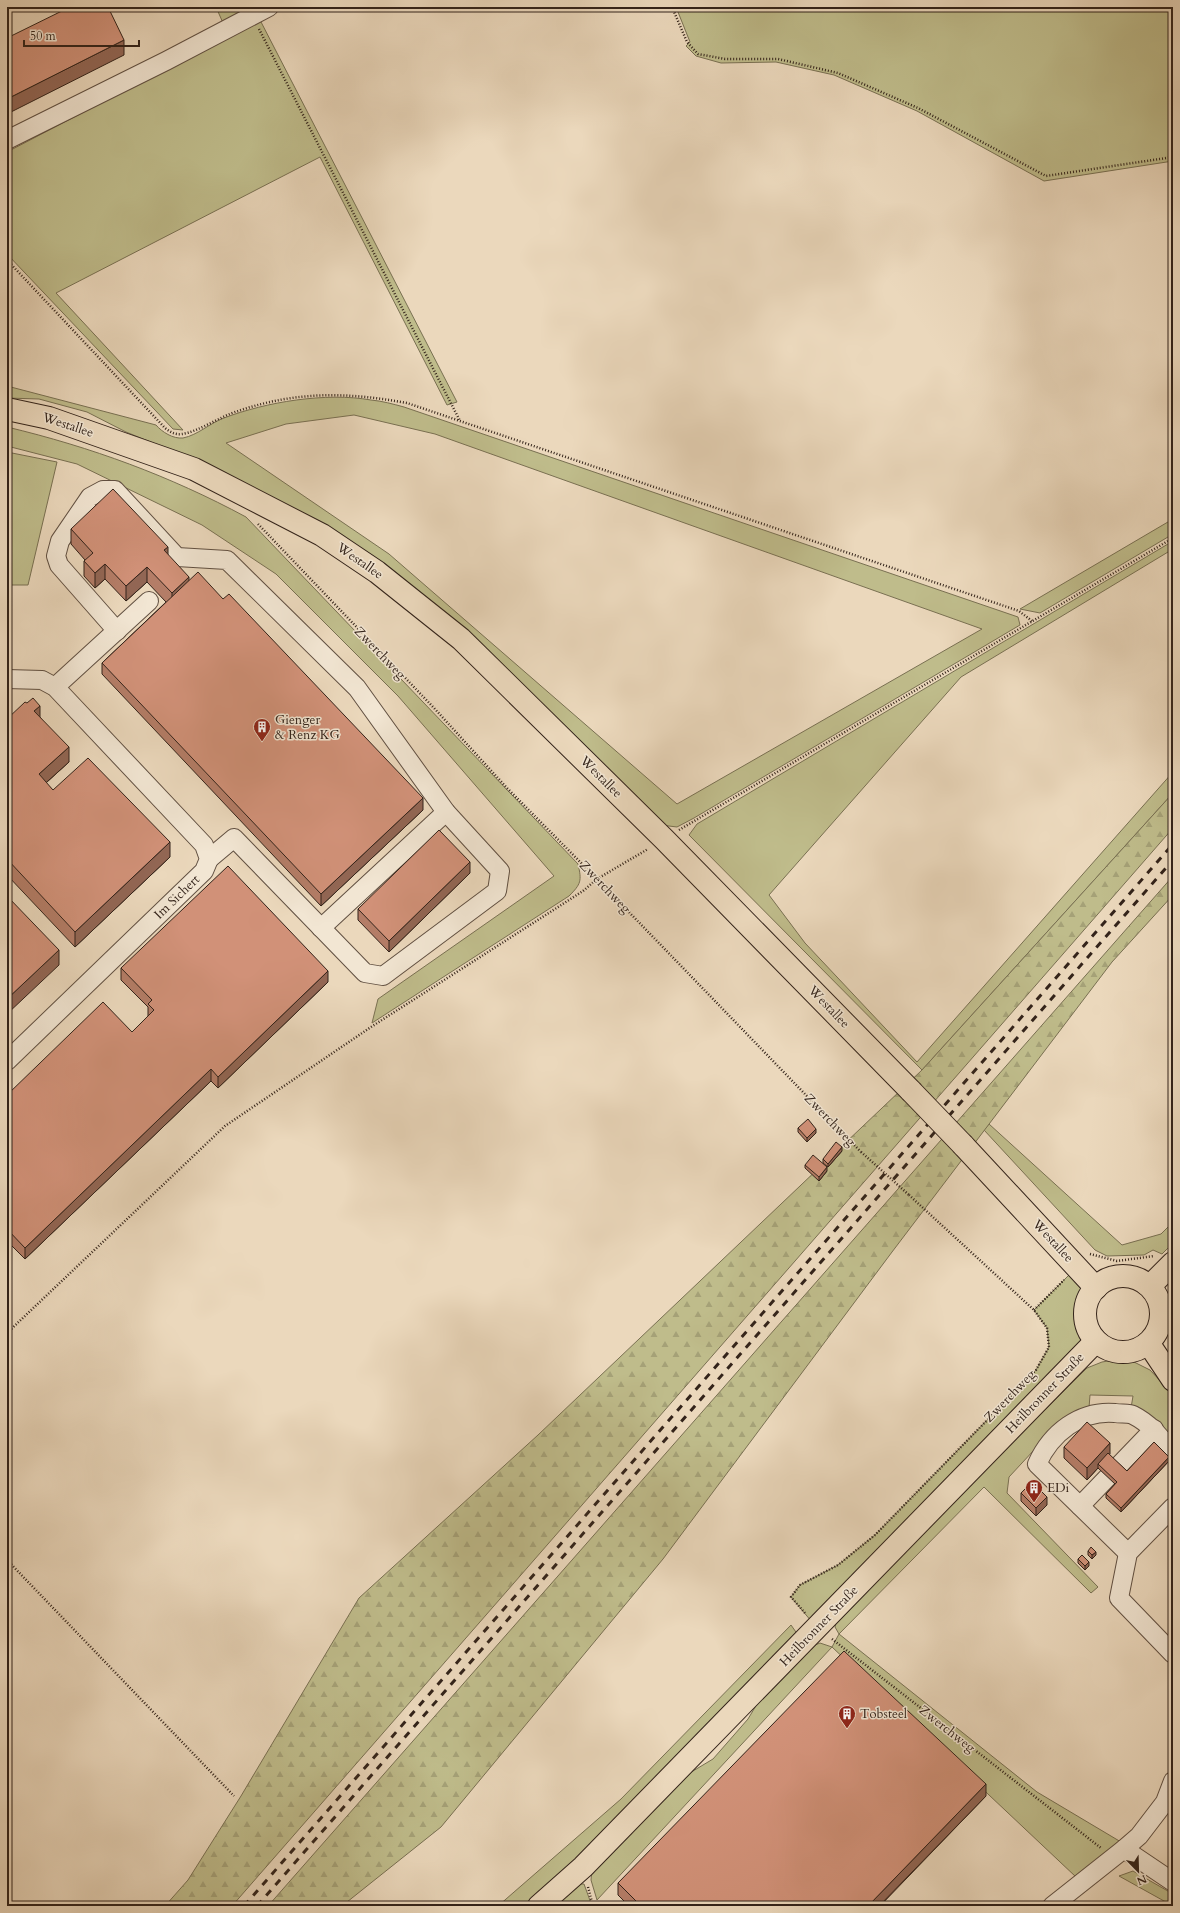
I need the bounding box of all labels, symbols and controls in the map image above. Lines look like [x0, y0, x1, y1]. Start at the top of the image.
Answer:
scale bar [24, 22, 139, 48]
text: 50 m [30, 28, 57, 44]
street label: Westallee [39, 408, 96, 442]
street label: Westallee [332, 538, 387, 584]
street label: Zwerchweg [350, 623, 410, 684]
place label: Gienger & Renz KG [275, 711, 340, 744]
building icon: Gienger & Renz KG [252, 717, 272, 742]
street label: Westallee [575, 751, 626, 802]
street label: Zwerchweg [575, 857, 635, 918]
street label: Im Sichert [150, 871, 204, 923]
street label: Westallee [804, 981, 854, 1032]
street label: Zwerchweg [800, 1090, 860, 1151]
street label: Westallee [1028, 1215, 1078, 1266]
street label: Heilbronner Straße [1002, 1349, 1088, 1437]
street label: Zwerchweg [980, 1365, 1040, 1426]
building icon: EDi [1024, 1478, 1044, 1503]
place label: EDi [1047, 1479, 1070, 1497]
street label: Heilbronner Straße [776, 1582, 862, 1670]
street label: Zwerchweg [915, 1701, 980, 1757]
building icon: Tobsteel [837, 1704, 857, 1729]
place label: Tobsteel [860, 1705, 908, 1723]
north arrow [1118, 1851, 1158, 1891]
text: N [1134, 1871, 1149, 1889]

